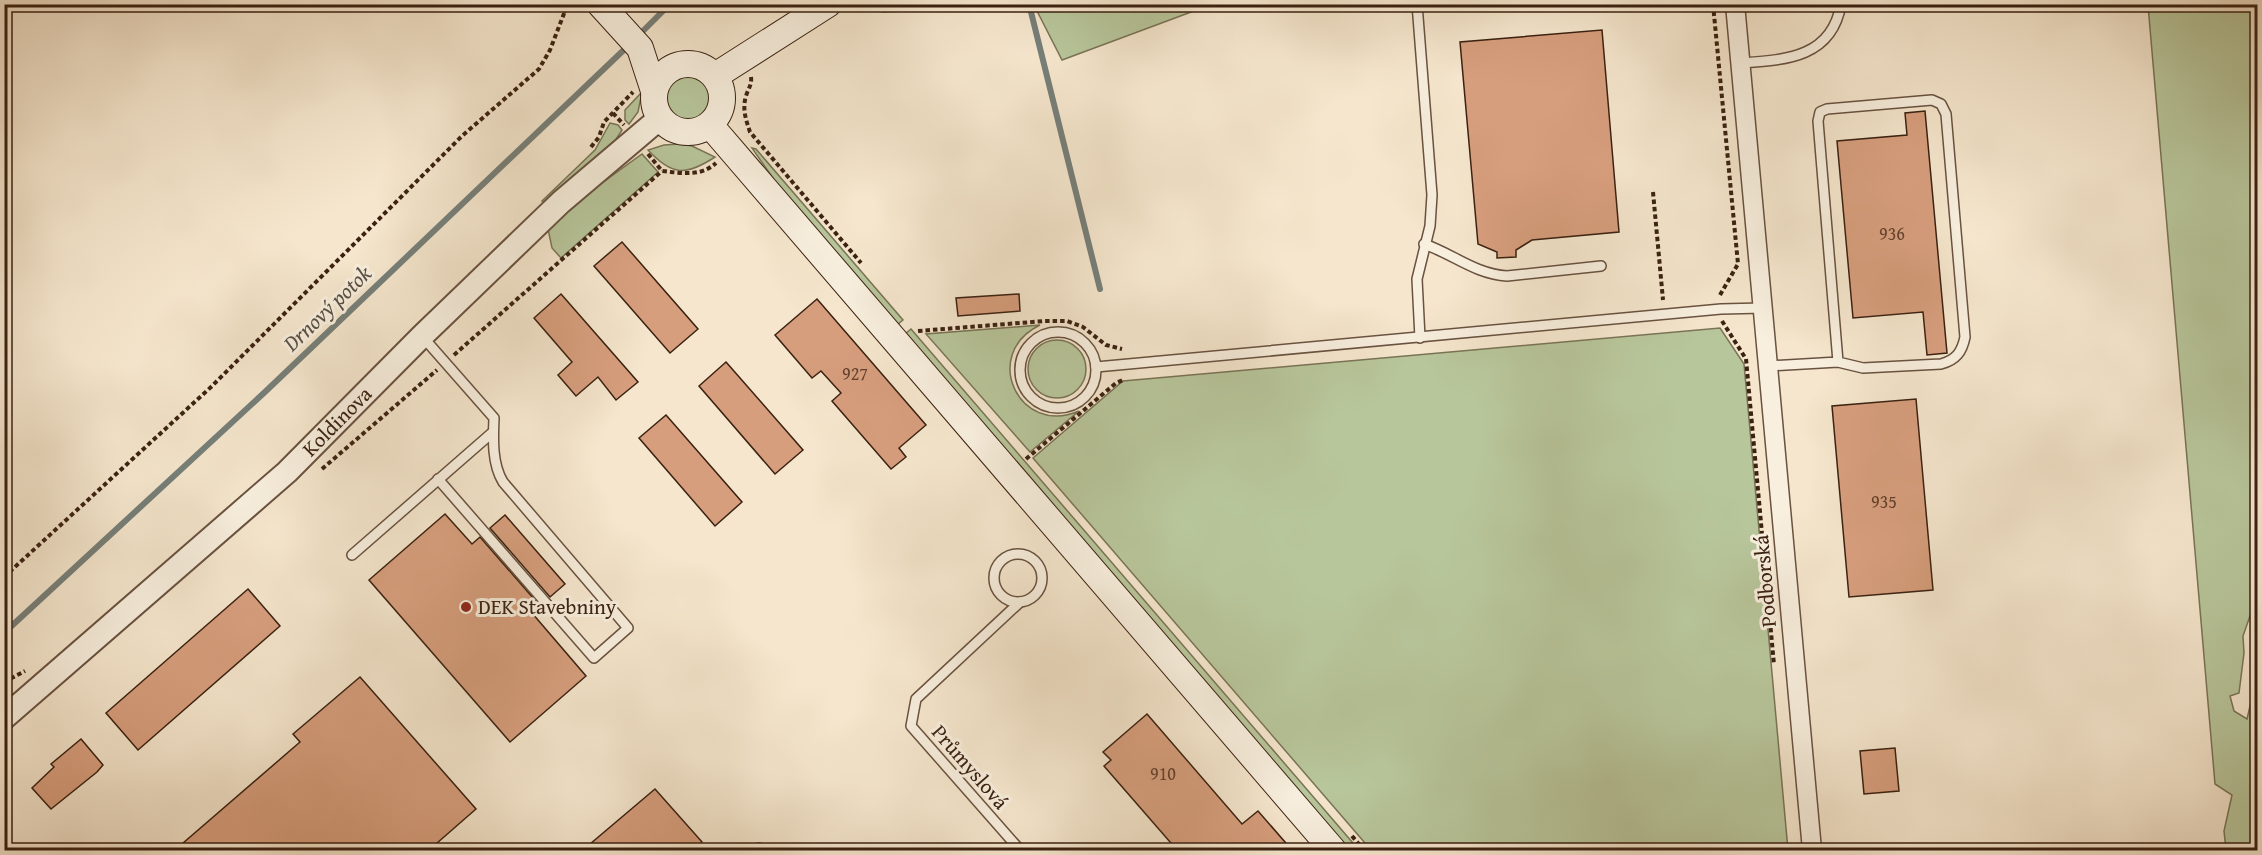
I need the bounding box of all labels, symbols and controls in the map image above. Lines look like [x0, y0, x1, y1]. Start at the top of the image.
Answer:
house number: 936 [1879, 220, 1905, 247]
water label: Drnový potok [275, 257, 379, 359]
house number: 927 [842, 360, 868, 387]
street label: Koldinova [295, 379, 379, 463]
house number: 935 [1871, 488, 1897, 515]
street label: Podborská [1745, 534, 1784, 628]
place label: DEK Stavebniny [478, 591, 617, 622]
marker: DEK Stavebniny [459, 600, 473, 614]
street label: Průmyslová [925, 717, 1016, 816]
house number: 910 [1150, 760, 1176, 787]

